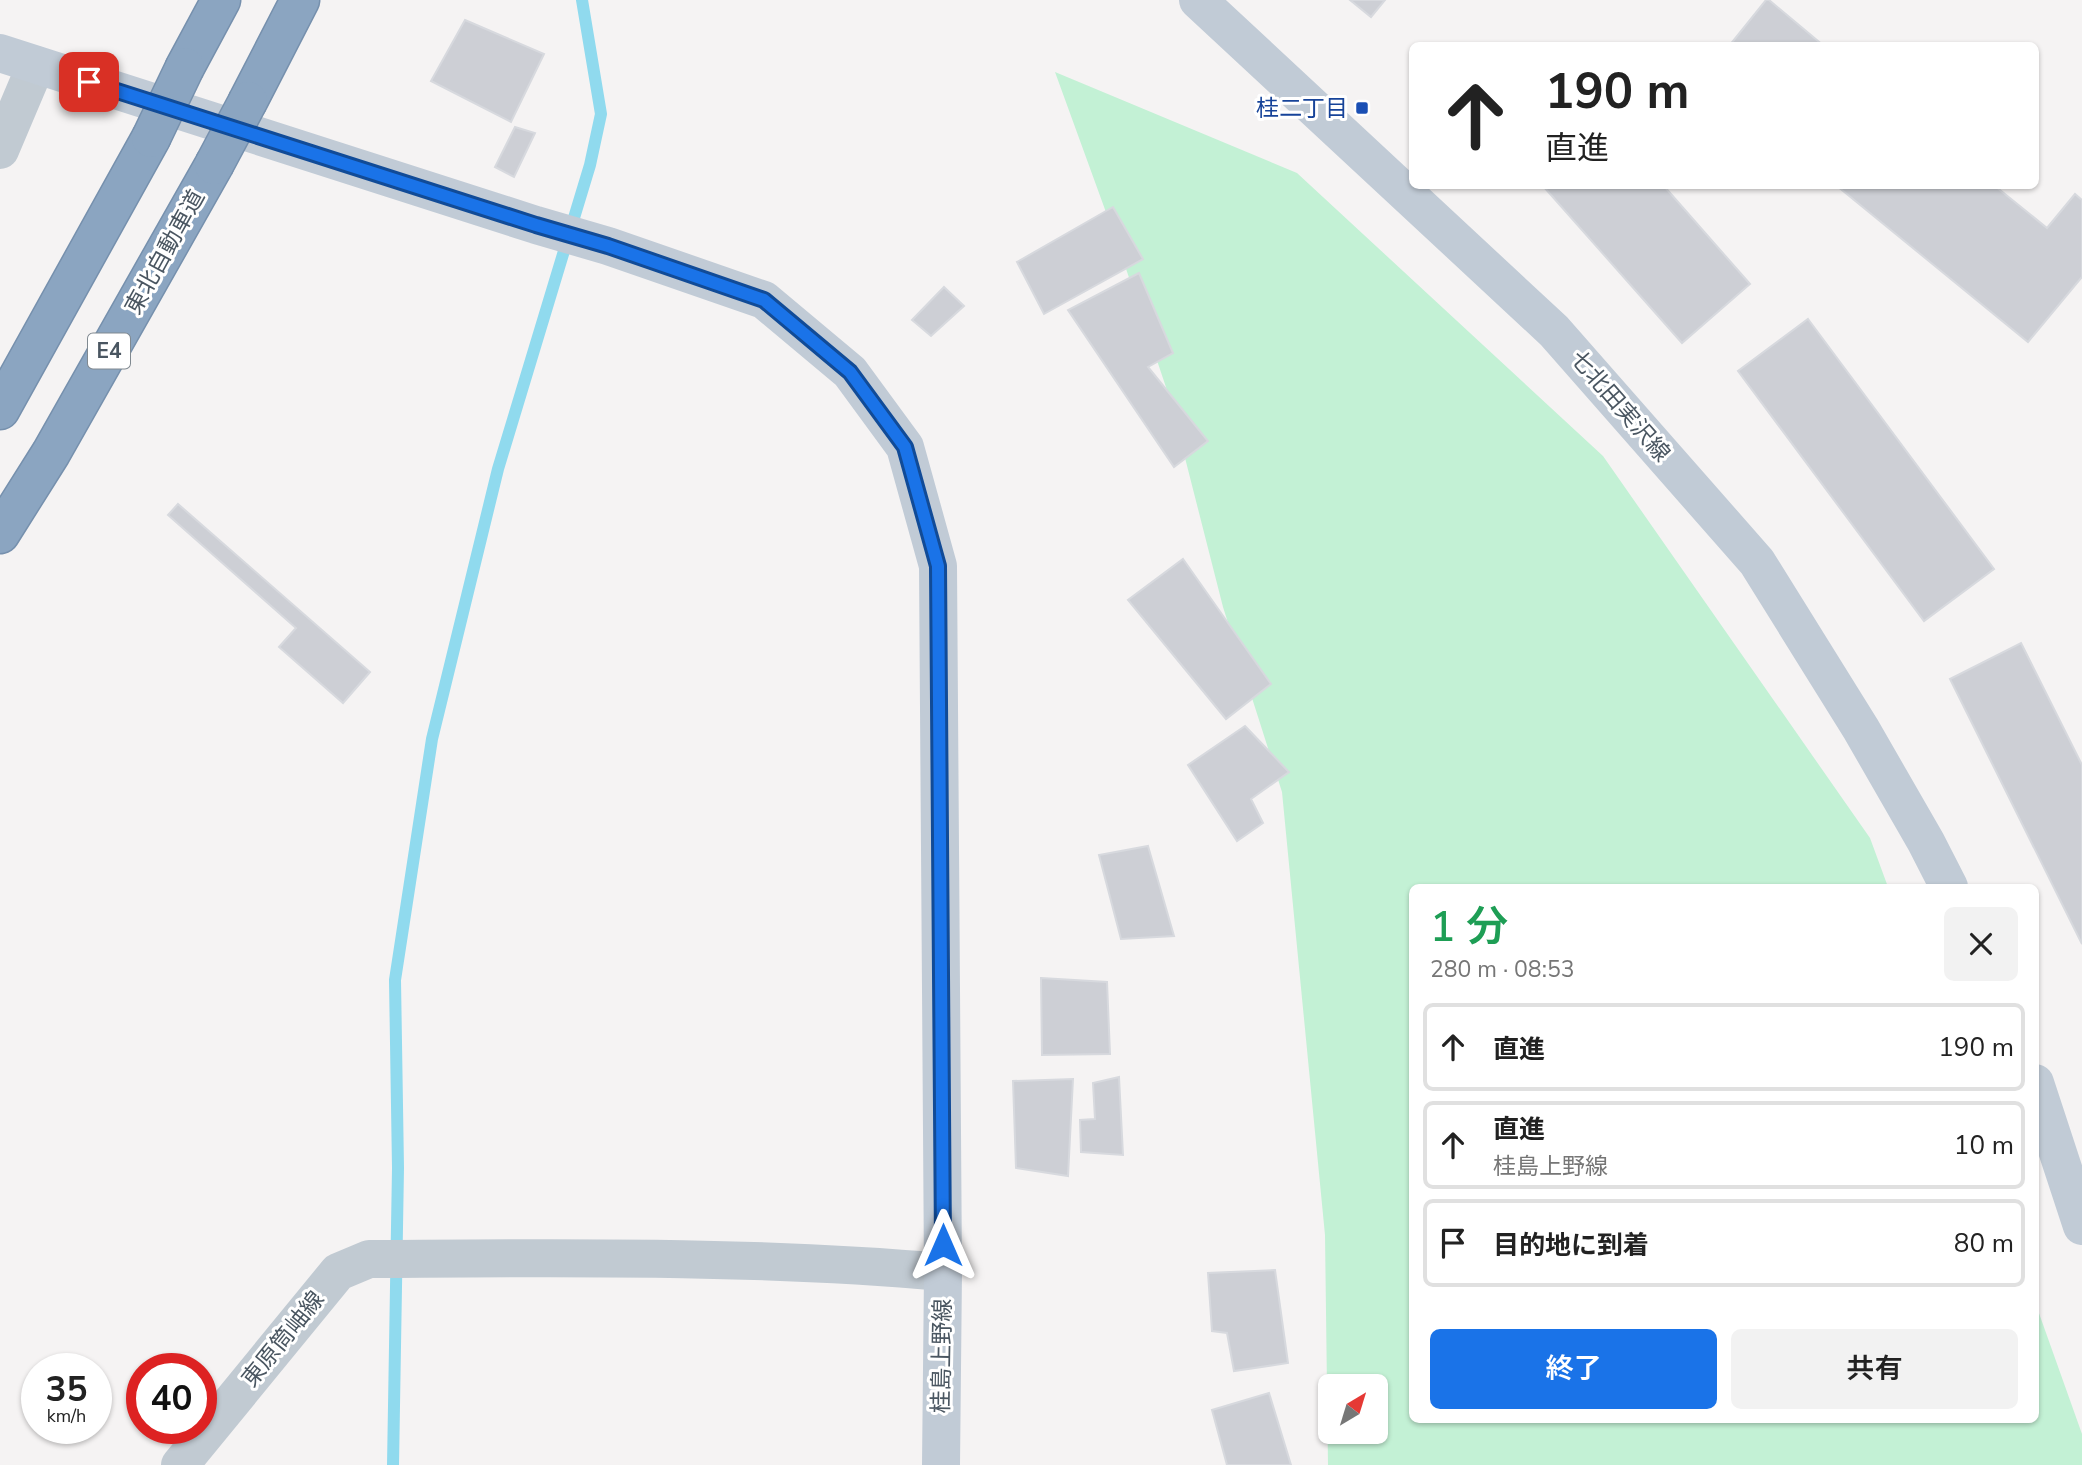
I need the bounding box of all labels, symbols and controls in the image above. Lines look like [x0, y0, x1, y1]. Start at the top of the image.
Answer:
pin [59, 52, 119, 112]
text: 190 m [1545, 58, 1689, 125]
icon: arrive [70, 63, 108, 101]
icon: ahead [1430, 70, 1521, 161]
place label: 桂二丁目 [1256, 93, 1348, 124]
marker: 桂二丁目 [1354, 100, 1370, 116]
text: 直進 [1545, 127, 1609, 170]
street label: 東北自動車道 [118, 184, 212, 320]
road number: E4 [88, 334, 130, 368]
street label: 七北田実沢線 [1563, 344, 1677, 468]
text: 1 分 [1430, 899, 1508, 956]
button: close [1944, 907, 2018, 981]
text: 280 m · 08:53 [1430, 954, 1575, 985]
icon: ahead [1434, 1028, 1472, 1066]
text: 190 m [1938, 1030, 2014, 1065]
text: 直進 [1493, 1032, 1545, 1067]
text: 直進 [1493, 1112, 1545, 1147]
icon: ahead [1434, 1126, 1472, 1164]
text: 10 m [1954, 1128, 2014, 1163]
text: 桂島上野線 [1493, 1151, 1608, 1182]
position arrow [906, 1208, 980, 1282]
icon: arrive [1434, 1224, 1472, 1262]
text: 80 m [1954, 1226, 2014, 1261]
text: 目的地に到着 [1493, 1228, 1649, 1263]
street label: 東原筒岫線 [235, 1285, 331, 1393]
street label: 桂島上野線 [925, 1298, 959, 1414]
button: 終了 [1430, 1329, 1717, 1409]
button: 共有 [1731, 1329, 2018, 1409]
speed limit sign: 40 [126, 1353, 217, 1444]
text: 35 [45, 1366, 88, 1413]
north arrow [1318, 1374, 1388, 1444]
map controls [1318, 1374, 1388, 1444]
text: km/h [47, 1404, 86, 1428]

